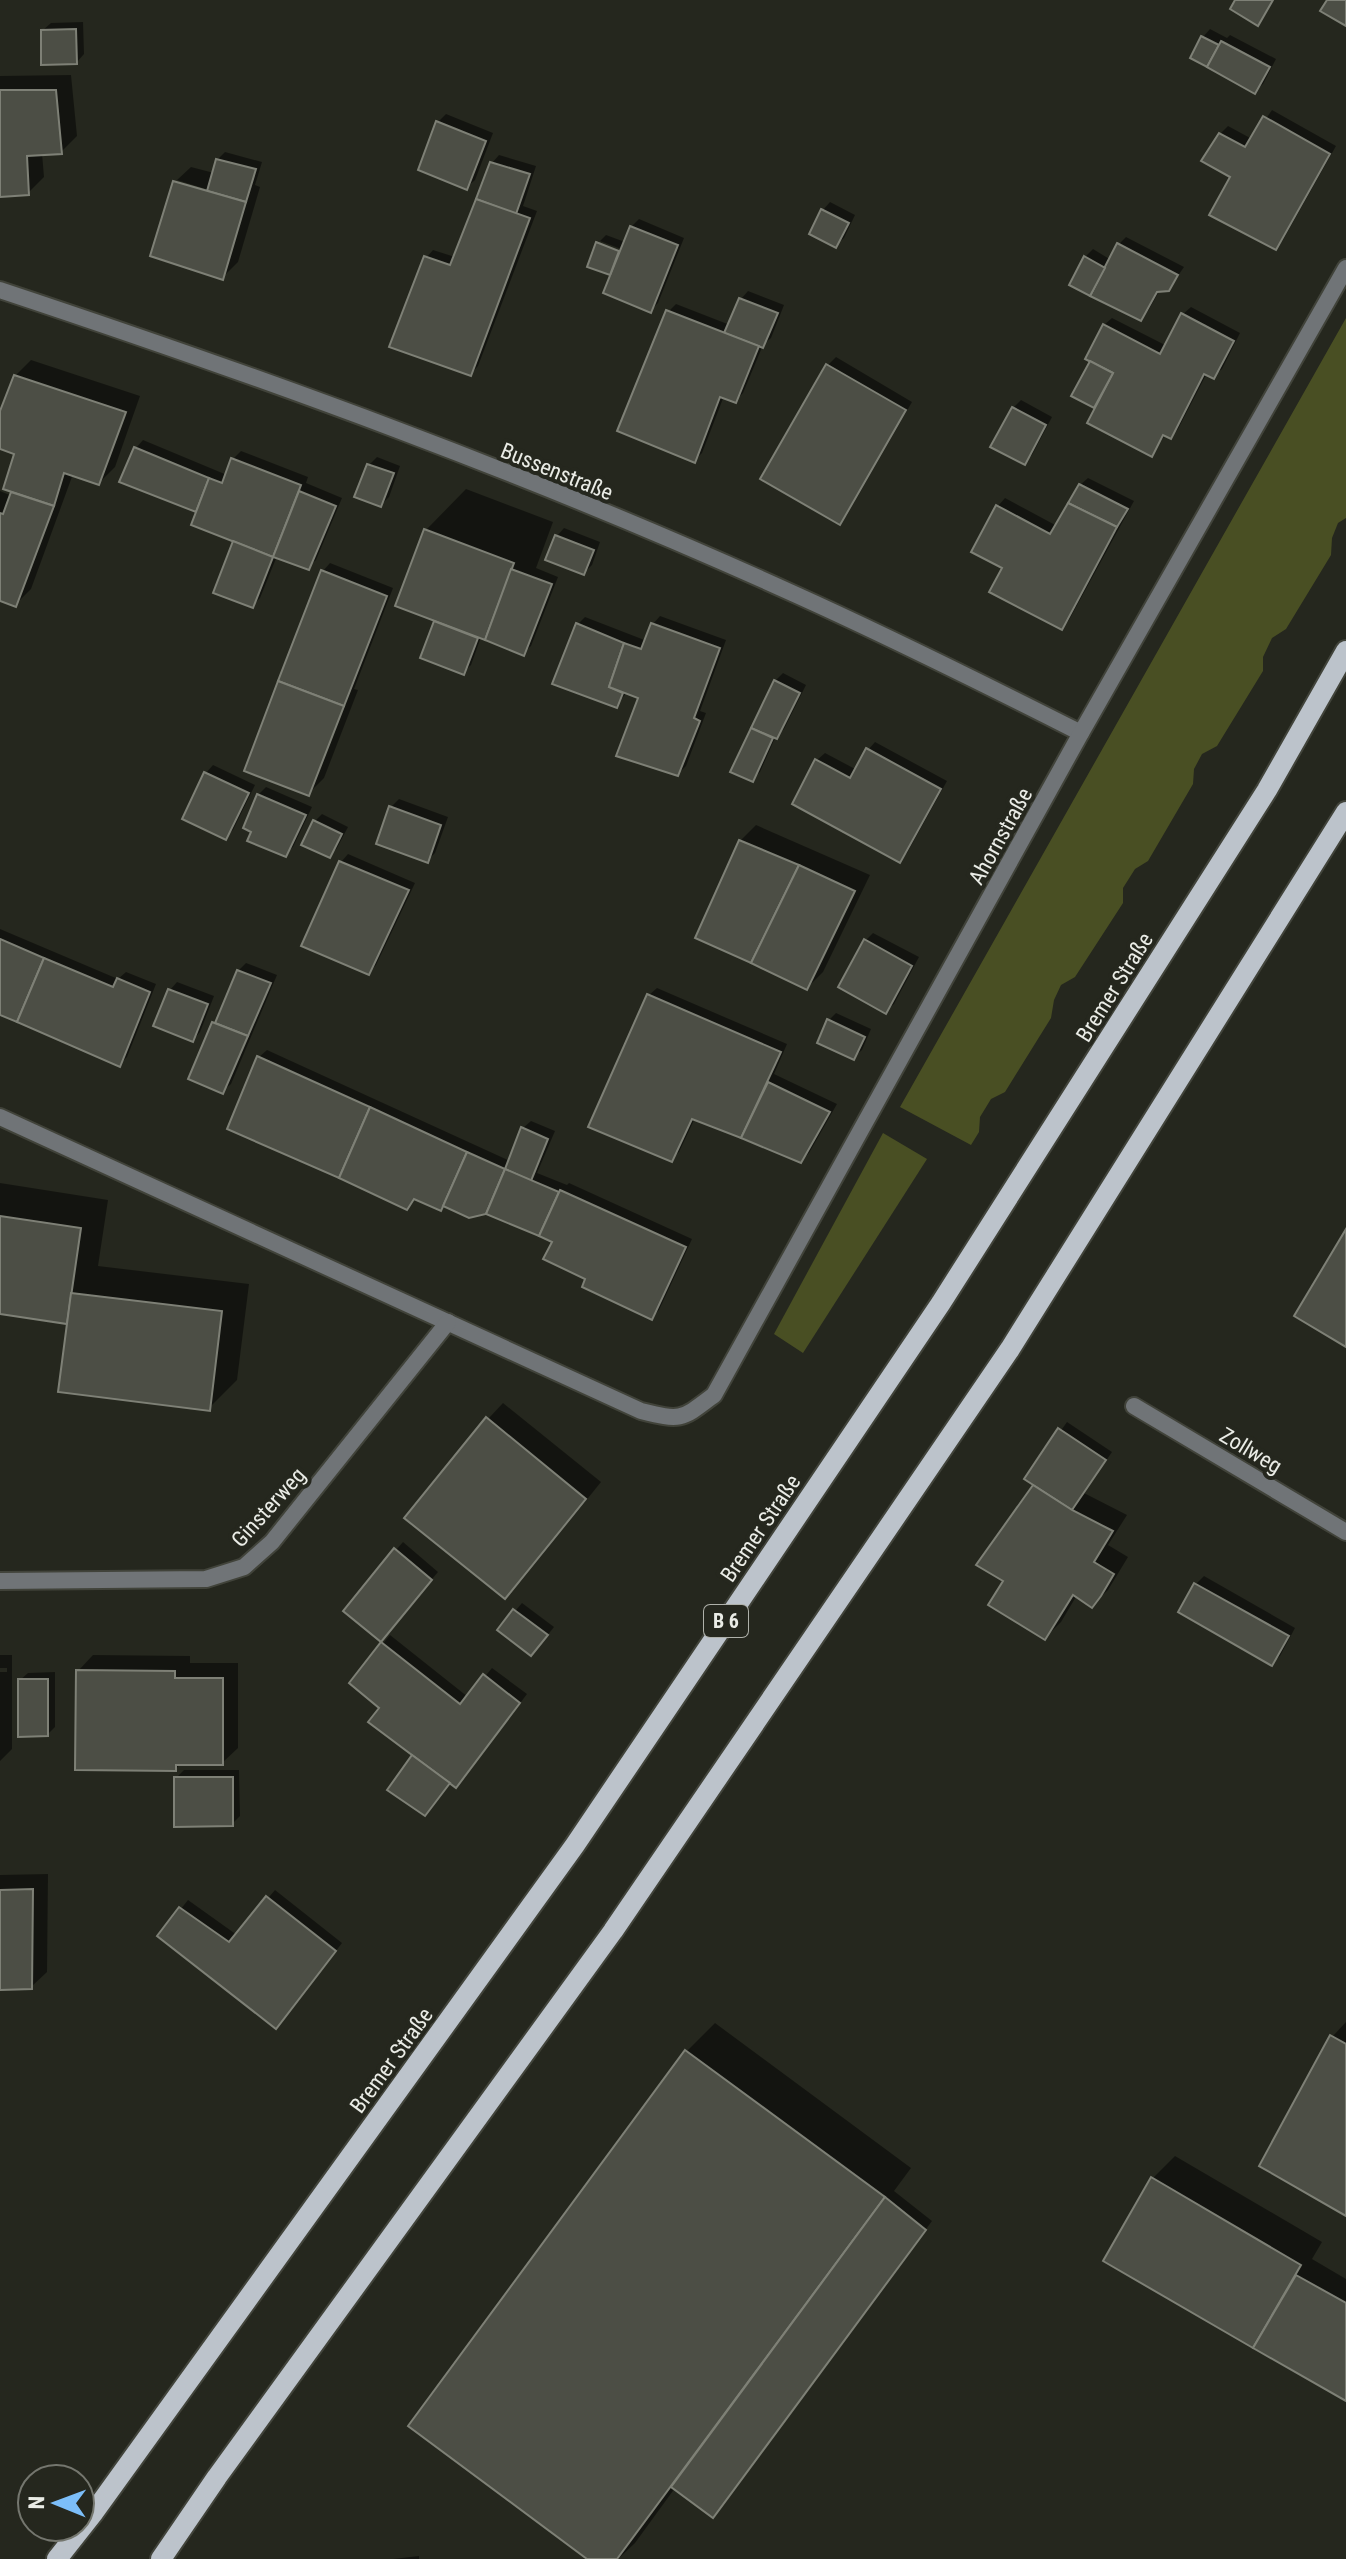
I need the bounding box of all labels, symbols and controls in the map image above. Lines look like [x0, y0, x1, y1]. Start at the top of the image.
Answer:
street label: Bussenstraße [497, 438, 617, 505]
street label: Ahornstraße [964, 783, 1037, 889]
street label: Bremer Straße [1071, 928, 1158, 1046]
street label: Zollweg [1215, 1422, 1286, 1479]
street label: Ginsterweg [226, 1463, 310, 1552]
street label: Bremer Straße [715, 1470, 805, 1587]
road number: B 6 [704, 1605, 748, 1637]
street label: Bremer Straße [345, 2003, 438, 2118]
north arrow [16, 2463, 96, 2543]
text: N [24, 2496, 49, 2510]

